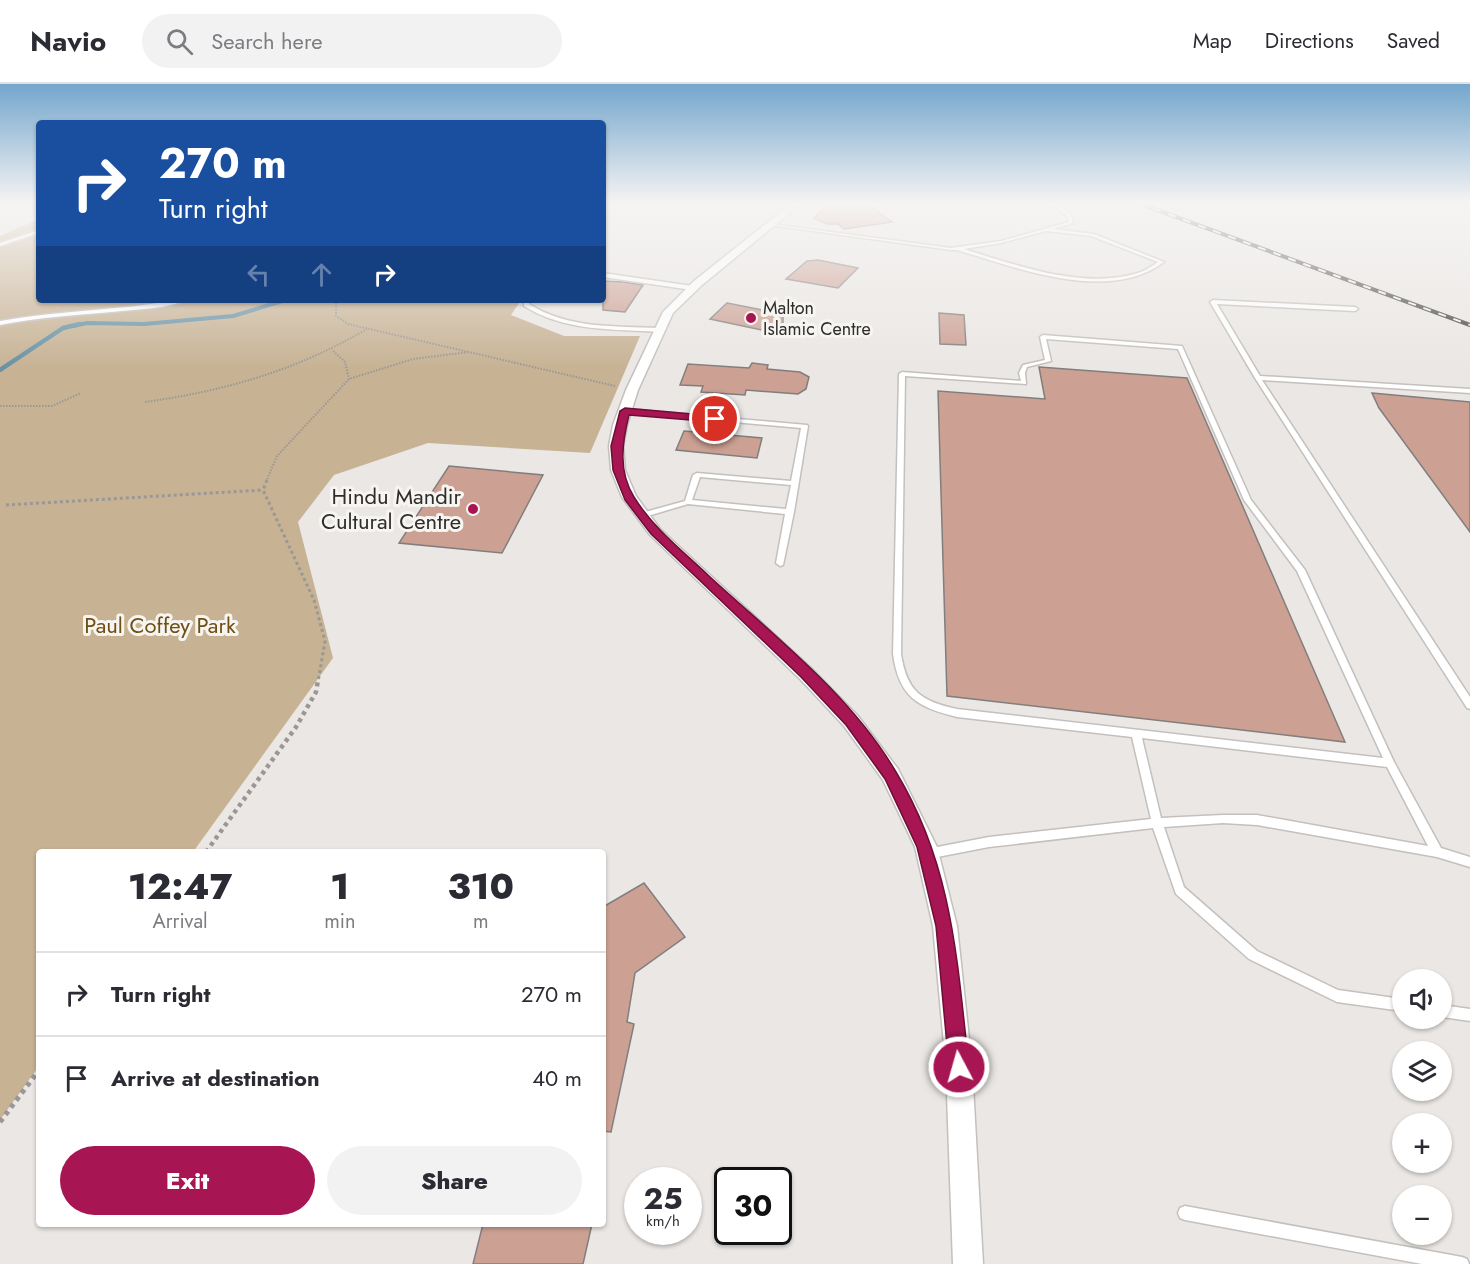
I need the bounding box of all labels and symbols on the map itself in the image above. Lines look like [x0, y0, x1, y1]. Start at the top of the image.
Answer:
place label: Malton Islamic Centre [763, 295, 871, 342]
marker: Malton Islamic Centre [744, 311, 758, 325]
pin [689, 393, 740, 444]
place label: Hindu Mandir Cultural Centre [321, 480, 461, 537]
marker: Hindu Mandir Cultural Centre [466, 502, 480, 516]
park label: Paul Coffey Park [84, 609, 236, 641]
position arrow [927, 1035, 991, 1099]
speed limit sign: 30 [714, 1167, 792, 1245]

